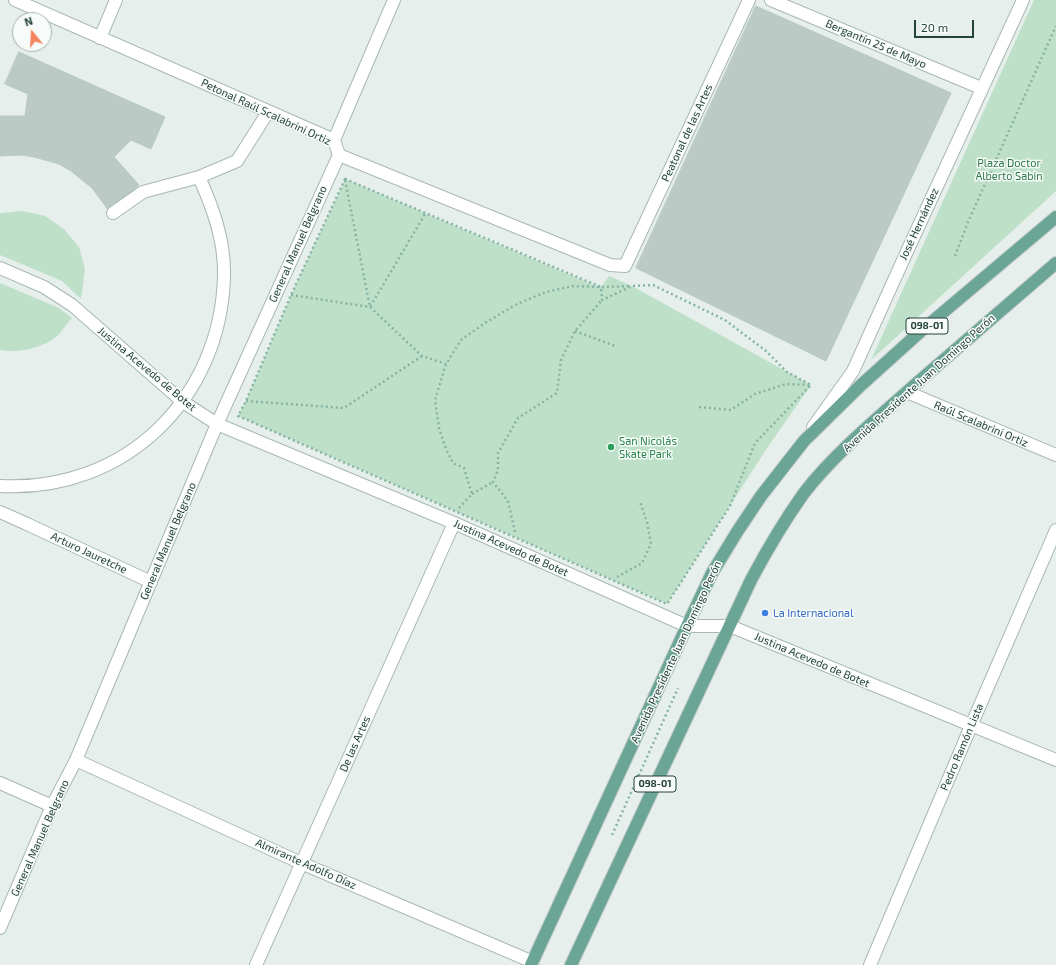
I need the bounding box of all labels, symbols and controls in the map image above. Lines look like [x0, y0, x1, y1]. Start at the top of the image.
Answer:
north arrow [12, 12, 52, 52]
scale bar [916, 12, 976, 38]
text: N [23, 14, 34, 28]
street label: Bergantín 25 de Mayo [824, 17, 928, 71]
text: 20 m [921, 20, 948, 34]
street label: Petonal Raúl Scalabrini Ortiz [199, 76, 333, 148]
street label: Peatonal de las Artes [659, 82, 715, 184]
park label: Plaza Doctor Alberto Sabin [975, 156, 1043, 182]
street label: General Manuel Belgrano [266, 184, 330, 304]
street label: José Hernández [896, 186, 942, 262]
street label: Avenida Presidente Juan Domingo Perón [840, 311, 998, 455]
road number: 098-01 [906, 318, 948, 334]
street label: Justina Acevedo de Botet [95, 324, 199, 414]
street label: Raúl Scalabrini Ortiz [932, 398, 1030, 450]
place label: San Nicolás Skate Park [619, 434, 677, 460]
marker: San Nicolás Skate Park [606, 442, 616, 452]
street label: General Manuel Belgrano [137, 480, 199, 602]
street label: Justina Acevedo de Botet [452, 517, 570, 579]
street label: Arturo Jauretche [49, 530, 129, 576]
street label: Avenida Presidente Juan Domingo Perón [628, 559, 724, 745]
place label: La Internacional [773, 606, 853, 620]
marker: La Internacional [760, 608, 770, 618]
street label: Justina Acevedo de Botet [752, 630, 872, 690]
street label: Pedro Ramón Lista [938, 701, 986, 793]
street label: De las Artes [337, 714, 373, 774]
road number: 098-01 [634, 776, 676, 792]
street label: General Manuel Belgrano [8, 778, 72, 898]
street label: Almirante Adolfo Díaz [254, 836, 358, 892]

